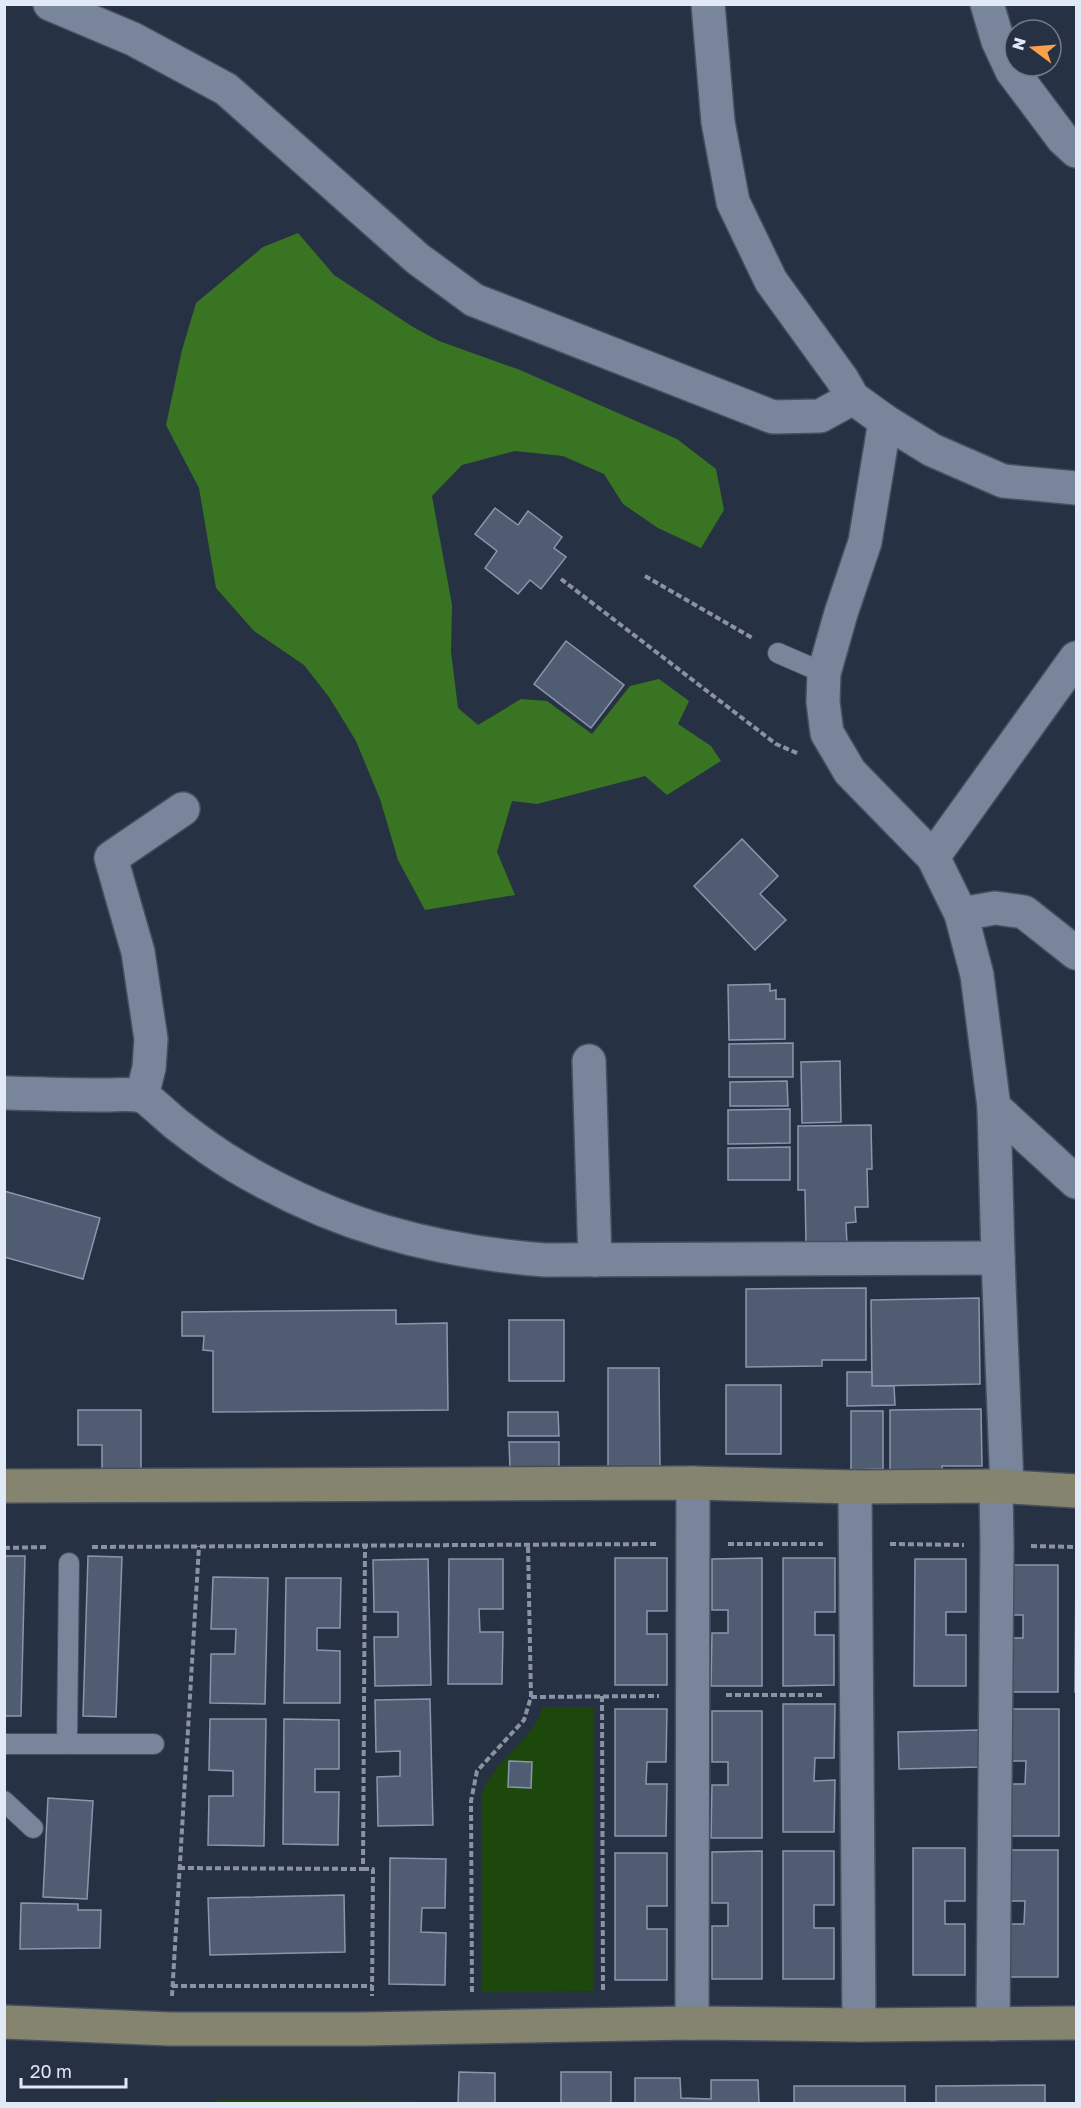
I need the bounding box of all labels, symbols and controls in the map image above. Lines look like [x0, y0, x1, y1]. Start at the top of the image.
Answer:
north arrow [1003, 18, 1063, 78]
text: N [1007, 35, 1030, 52]
scale bar [21, 2051, 126, 2089]
text: 20 m [30, 2060, 72, 2082]

